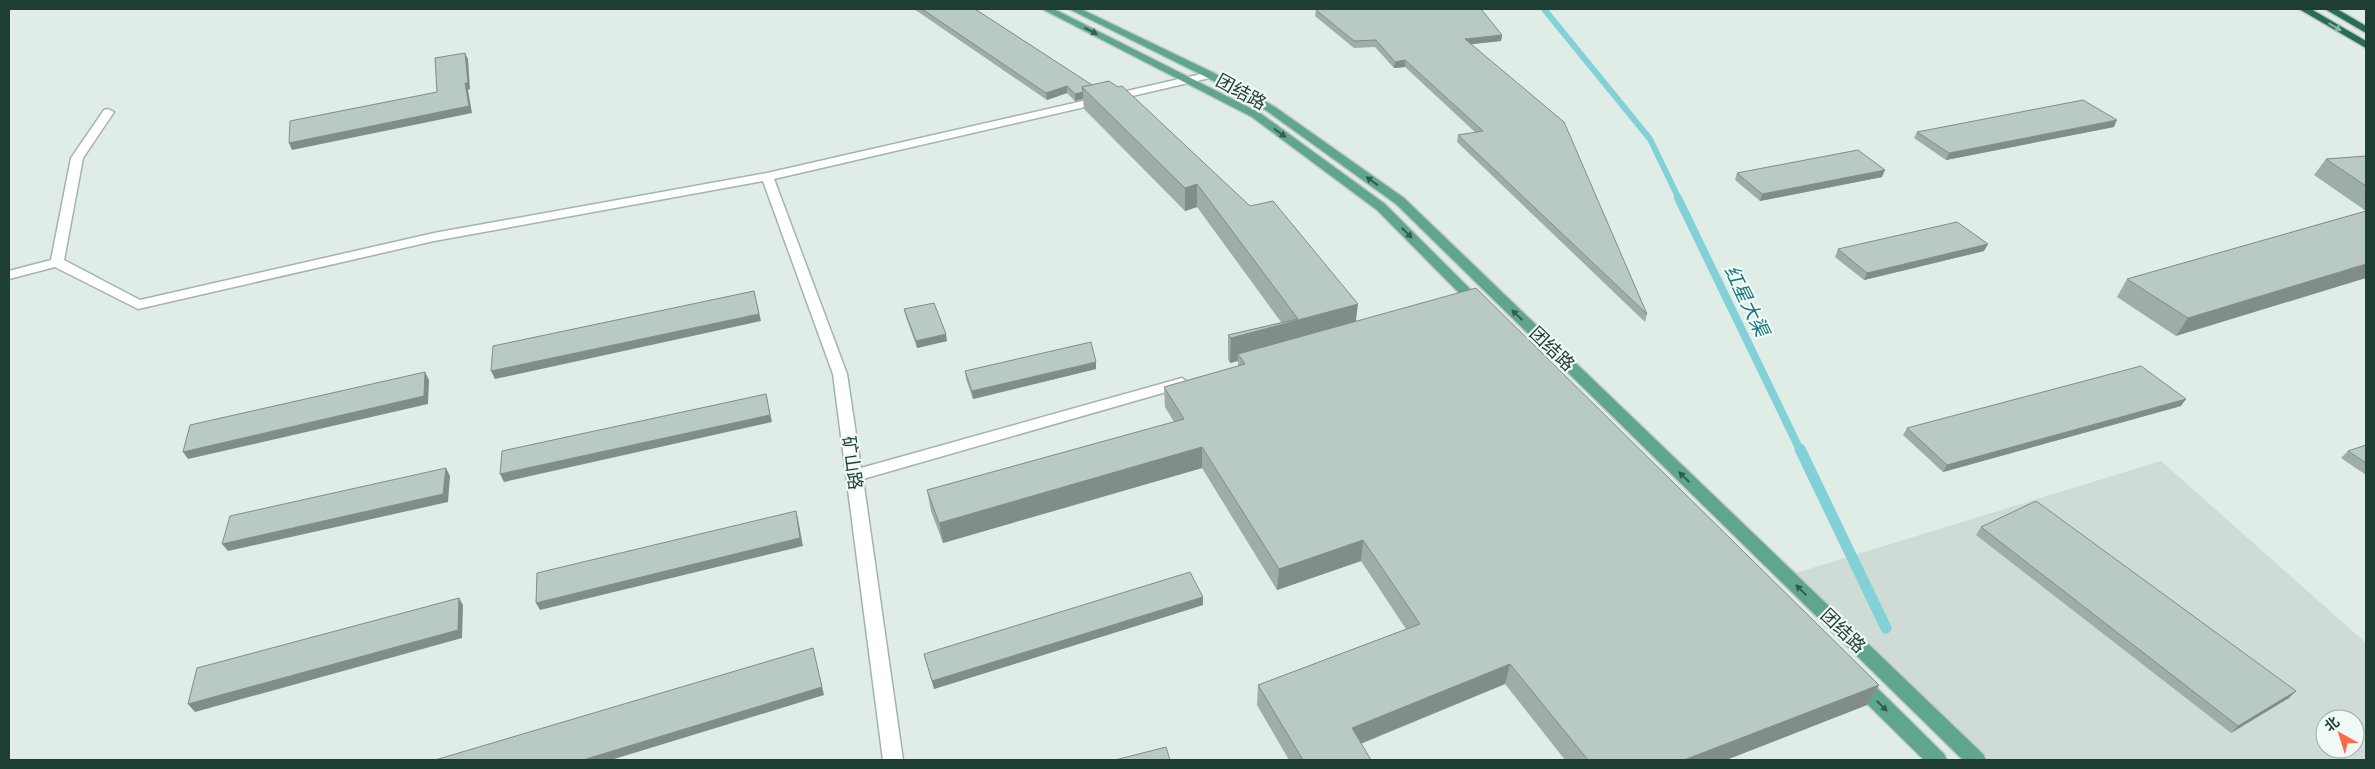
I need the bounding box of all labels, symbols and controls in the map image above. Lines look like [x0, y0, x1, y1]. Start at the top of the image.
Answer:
one-way arrow [2328, 23, 2343, 31]
one-way arrow [1084, 27, 1098, 35]
street label: 团结路 [1212, 69, 1270, 115]
one-way arrow [1273, 128, 1287, 138]
one-way arrow [1365, 176, 1379, 186]
one-way arrow [1401, 227, 1413, 239]
water label: 红星大渠 [1719, 262, 1775, 343]
one-way arrow [1511, 309, 1523, 321]
street label: 团结路 [1525, 322, 1579, 376]
street label: 矿山路 [837, 435, 867, 491]
one-way arrow [1678, 471, 1690, 483]
one-way arrow [1795, 584, 1807, 596]
street label: 团结路 [1816, 604, 1870, 658]
one-way arrow [1876, 700, 1888, 712]
north arrow [2315, 709, 2365, 759]
text: 北 [2321, 713, 2343, 735]

